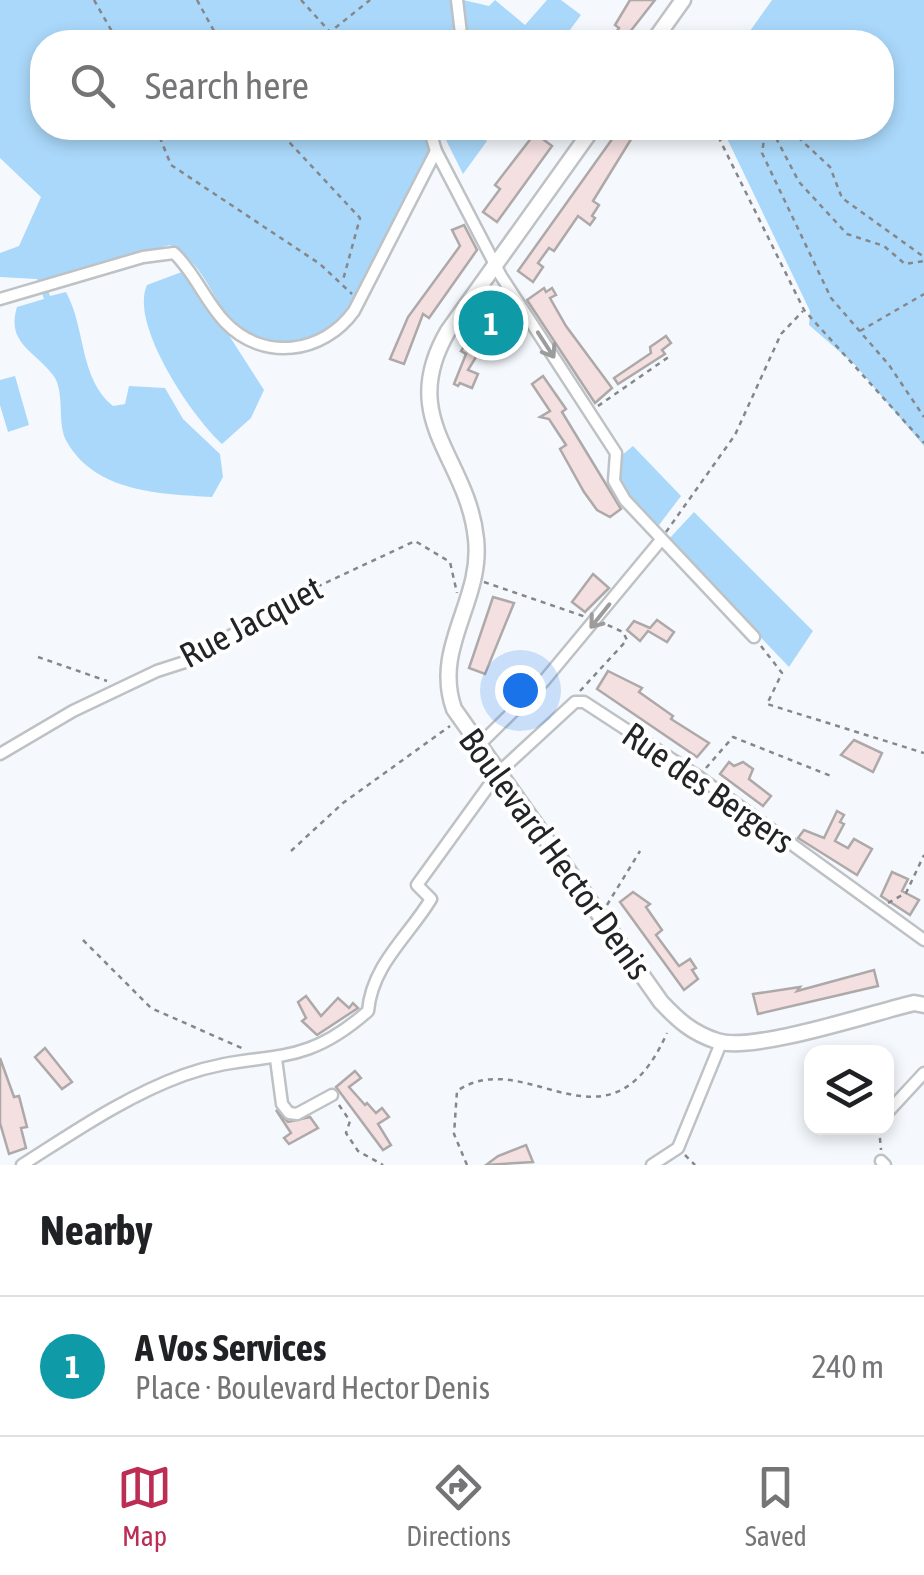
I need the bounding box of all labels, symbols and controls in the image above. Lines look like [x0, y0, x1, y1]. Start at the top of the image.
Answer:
search box [30, 30, 894, 140]
icon: search [65, 58, 120, 113]
text: Search here [145, 64, 309, 107]
pin: 1 [458, 286, 524, 360]
one-way arrow [536, 330, 557, 359]
street label: Rue Jacquet [173, 567, 328, 675]
one-way arrow [589, 602, 611, 628]
your location [495, 665, 546, 716]
street label: Rue des Bergers [615, 714, 802, 861]
street label: Boulevard Hector Denis [452, 720, 660, 986]
map controls [804, 1045, 894, 1135]
button: layers [804, 1045, 894, 1135]
text: Nearby [40, 1206, 153, 1254]
text: A Vos Services [135, 1326, 326, 1369]
text: 1 [65, 1348, 80, 1385]
text: 240 m [811, 1348, 884, 1385]
text: Place · Boulevard Hector Denis [135, 1369, 490, 1406]
tab: Map [117, 1460, 172, 1552]
tab: Directions [406, 1460, 511, 1552]
tab: Saved [745, 1460, 807, 1552]

